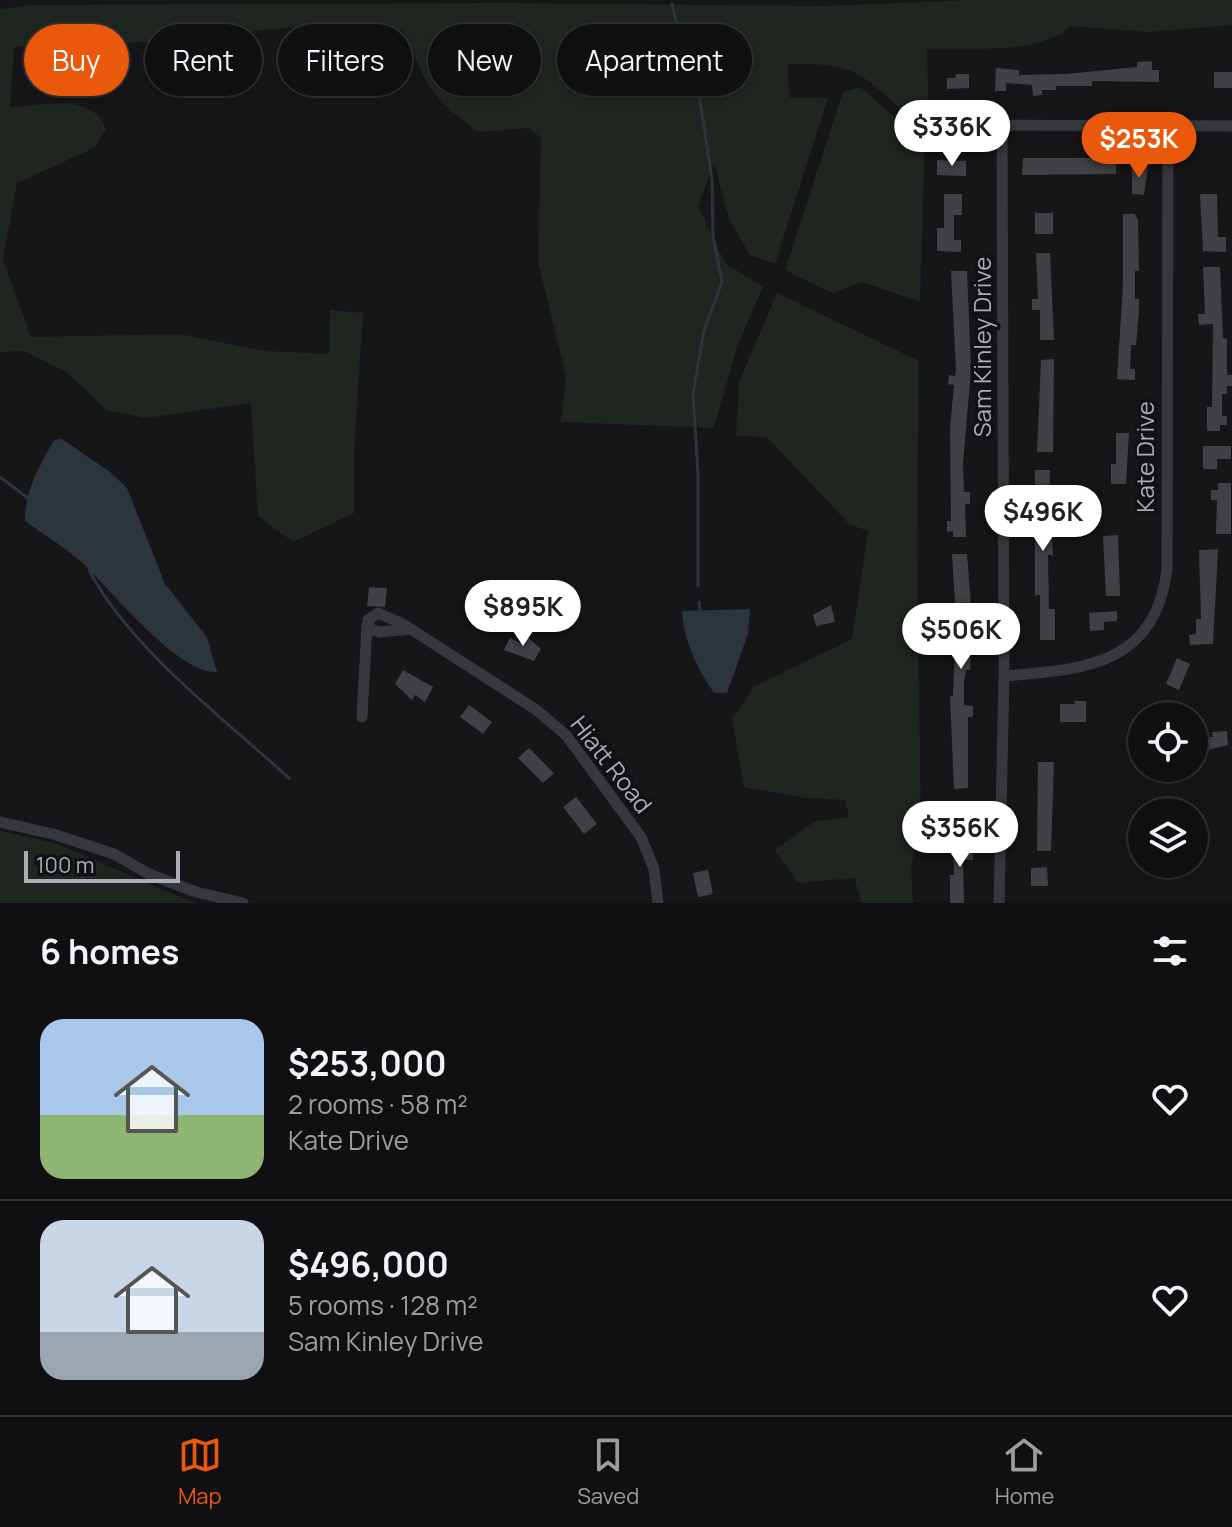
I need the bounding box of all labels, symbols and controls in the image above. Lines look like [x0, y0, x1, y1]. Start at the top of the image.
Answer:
chip: Buy [24, 24, 129, 96]
chip: Rent [145, 24, 262, 96]
chip: Filters [278, 24, 412, 96]
chip: New [428, 24, 541, 96]
chip: Apartment [557, 24, 752, 96]
pin: $336K [896, 100, 1008, 168]
text: $336K [912, 108, 992, 144]
pin: $253K [1083, 112, 1195, 180]
text: $253K [1100, 120, 1179, 156]
street label: Sam Kinley Drive [965, 257, 998, 437]
street label: Kate Drive [1128, 401, 1161, 513]
pin: $496K [987, 485, 1099, 553]
text: $496K [1003, 493, 1083, 529]
pin: $895K [467, 580, 579, 648]
text: $895K [483, 588, 563, 624]
pin: $506K [905, 603, 1017, 671]
text: $506K [920, 611, 1002, 647]
map controls [1128, 702, 1208, 878]
button: locate [1128, 702, 1208, 782]
street label: Hiatt Road [564, 709, 660, 819]
button: layers [1128, 798, 1208, 878]
pin: $356K [904, 801, 1016, 869]
text: $356K [920, 809, 1000, 845]
scale bar [24, 847, 180, 883]
text: 100 m [36, 850, 94, 880]
text: 6 homes [40, 928, 179, 974]
icon: filters [1148, 929, 1192, 973]
text: $253,000 [288, 1040, 447, 1086]
icon: home [104, 1051, 200, 1147]
icon: heart [1148, 1077, 1192, 1121]
text: 2 rooms · 58 m² [288, 1086, 468, 1122]
text: Kate Drive [288, 1122, 409, 1158]
text: $496,000 [288, 1241, 449, 1287]
icon: home [104, 1252, 200, 1348]
icon: heart [1148, 1278, 1192, 1322]
text: 5 rooms · 128 m² [288, 1287, 478, 1323]
text: Sam Kinley Drive [288, 1323, 483, 1359]
tab: Map [178, 1433, 222, 1511]
tab: Saved [577, 1433, 639, 1511]
tab: Home [995, 1433, 1054, 1511]

